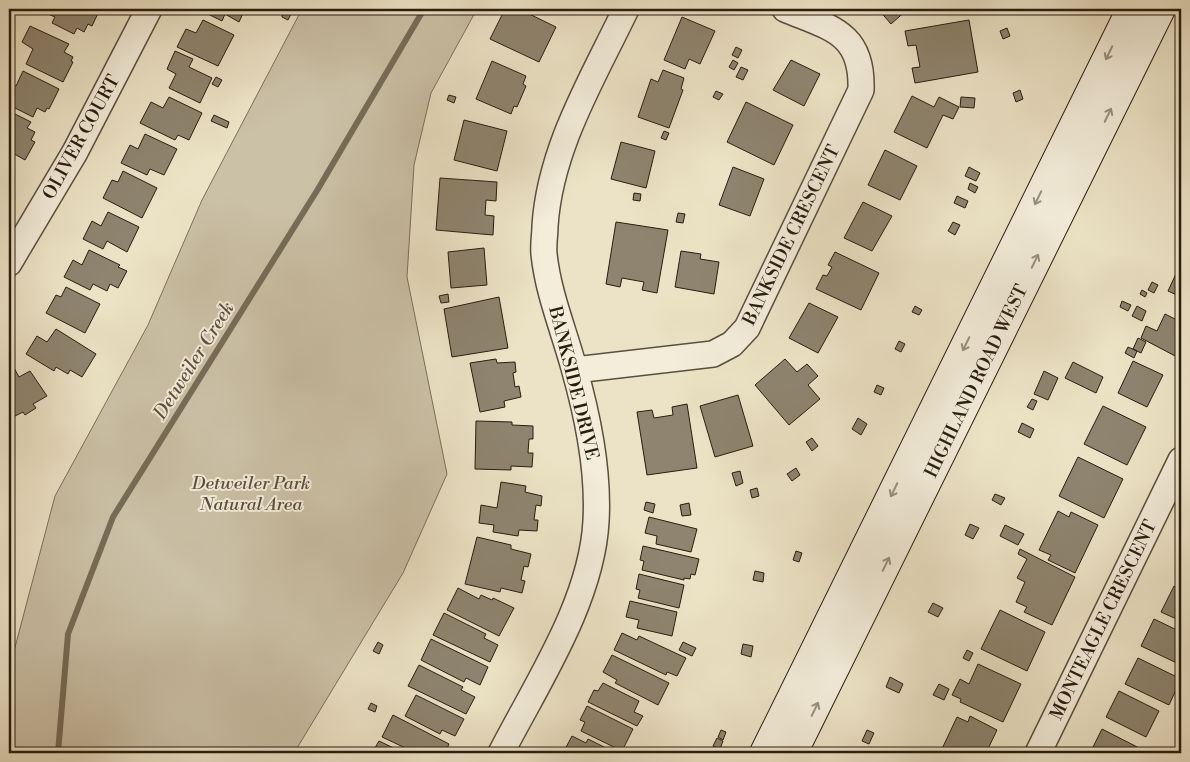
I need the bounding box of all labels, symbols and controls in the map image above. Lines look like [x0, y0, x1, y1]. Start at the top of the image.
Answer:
one-way arrow [1104, 45, 1114, 60]
street label: OLIVER COURT [38, 71, 125, 204]
one-way arrow [1103, 108, 1113, 123]
street label: BANKSIDE CRESCENT [737, 141, 845, 330]
one-way arrow [1033, 191, 1043, 206]
one-way arrow [1031, 254, 1041, 269]
street label: HIGHLAND ROAD WEST [920, 281, 1033, 482]
water label: Detweiler Creek [148, 297, 240, 425]
street label: BANKSIDE DRIVE [543, 303, 604, 462]
one-way arrow [961, 336, 970, 351]
park label: Detweiler Park Natural Area [191, 472, 310, 516]
one-way arrow [889, 482, 898, 497]
street label: MONTEAGLE CRESCENT [1045, 516, 1162, 724]
one-way arrow [881, 556, 891, 571]
one-way arrow [810, 702, 820, 717]

